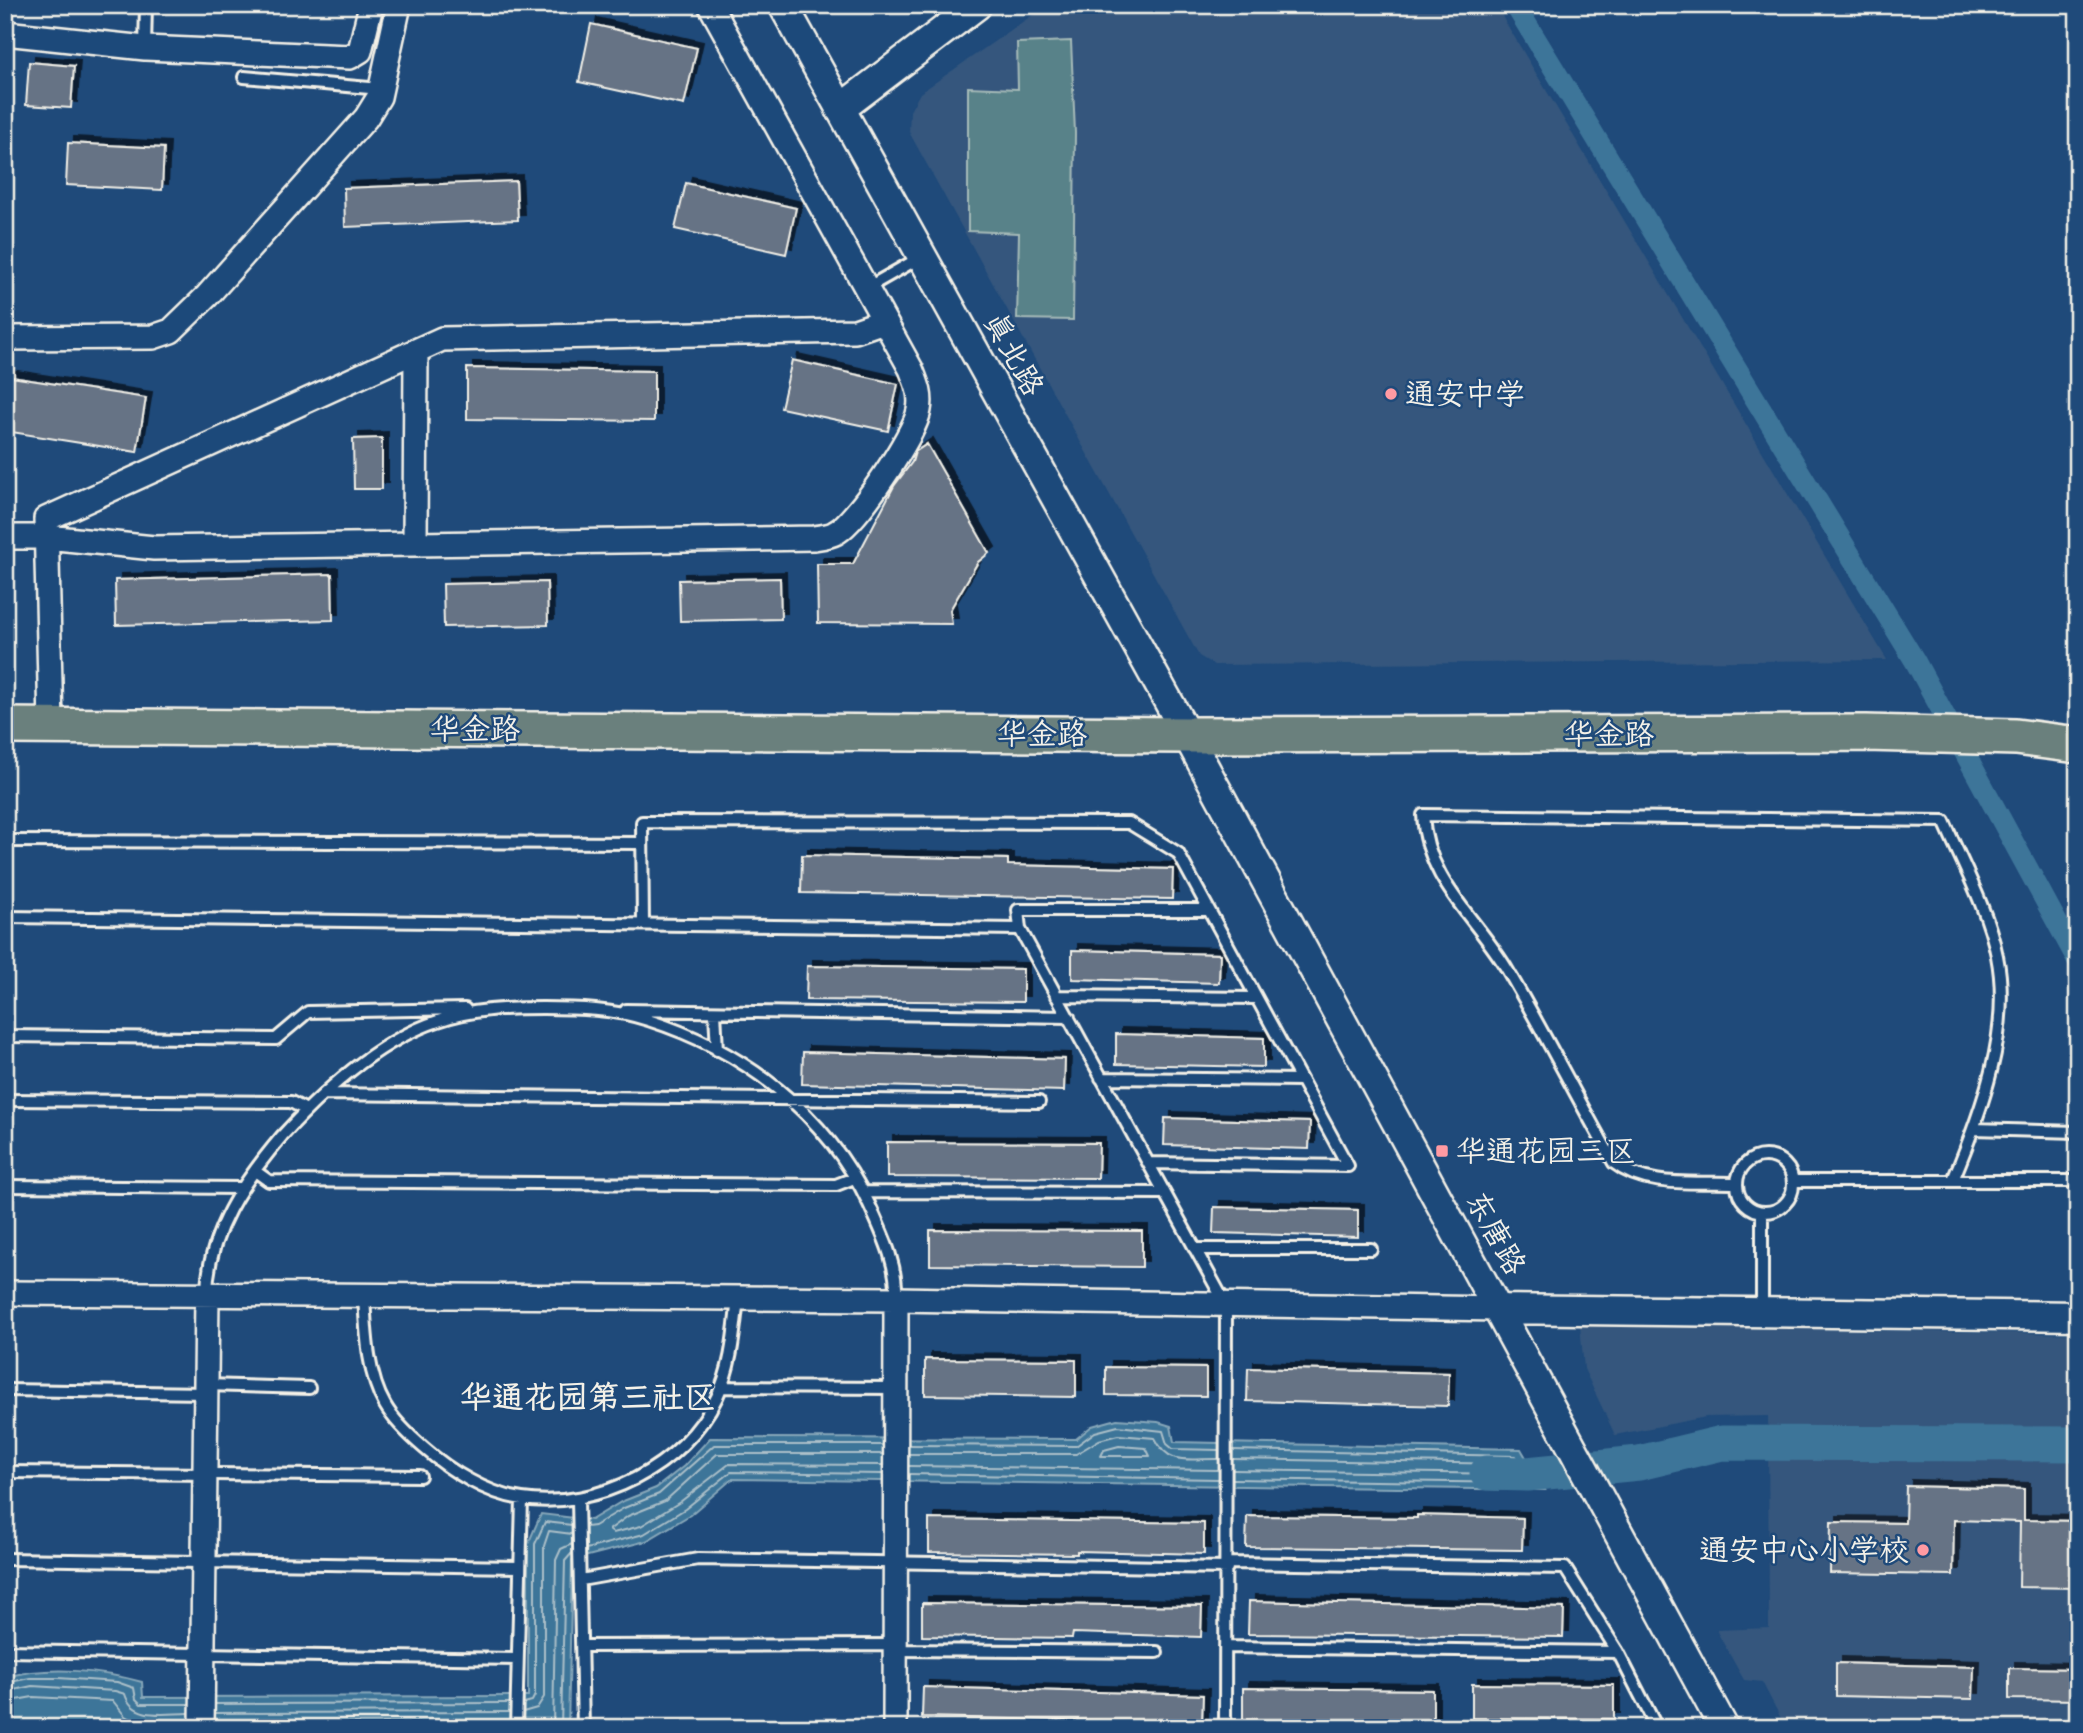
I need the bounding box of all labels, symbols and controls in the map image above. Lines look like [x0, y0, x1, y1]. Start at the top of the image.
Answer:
street label: 真北路 [976, 305, 1052, 403]
place label: 通安中学 [1405, 375, 1525, 413]
marker: 通安中学 [1383, 386, 1399, 402]
street label: 华金路 [430, 710, 520, 748]
street label: 华金路 [997, 715, 1087, 753]
street label: 华金路 [1564, 715, 1654, 753]
place label: 华通花园三区 [1456, 1132, 1636, 1170]
marker: 华通花园三区 [1434, 1143, 1450, 1159]
street label: 东唐路 [1458, 1184, 1534, 1282]
district label: 华通花园第三社区 [460, 1377, 716, 1418]
place label: 通安中心小学校 [1699, 1531, 1909, 1569]
marker: 通安中心小学校 [1915, 1542, 1931, 1558]

